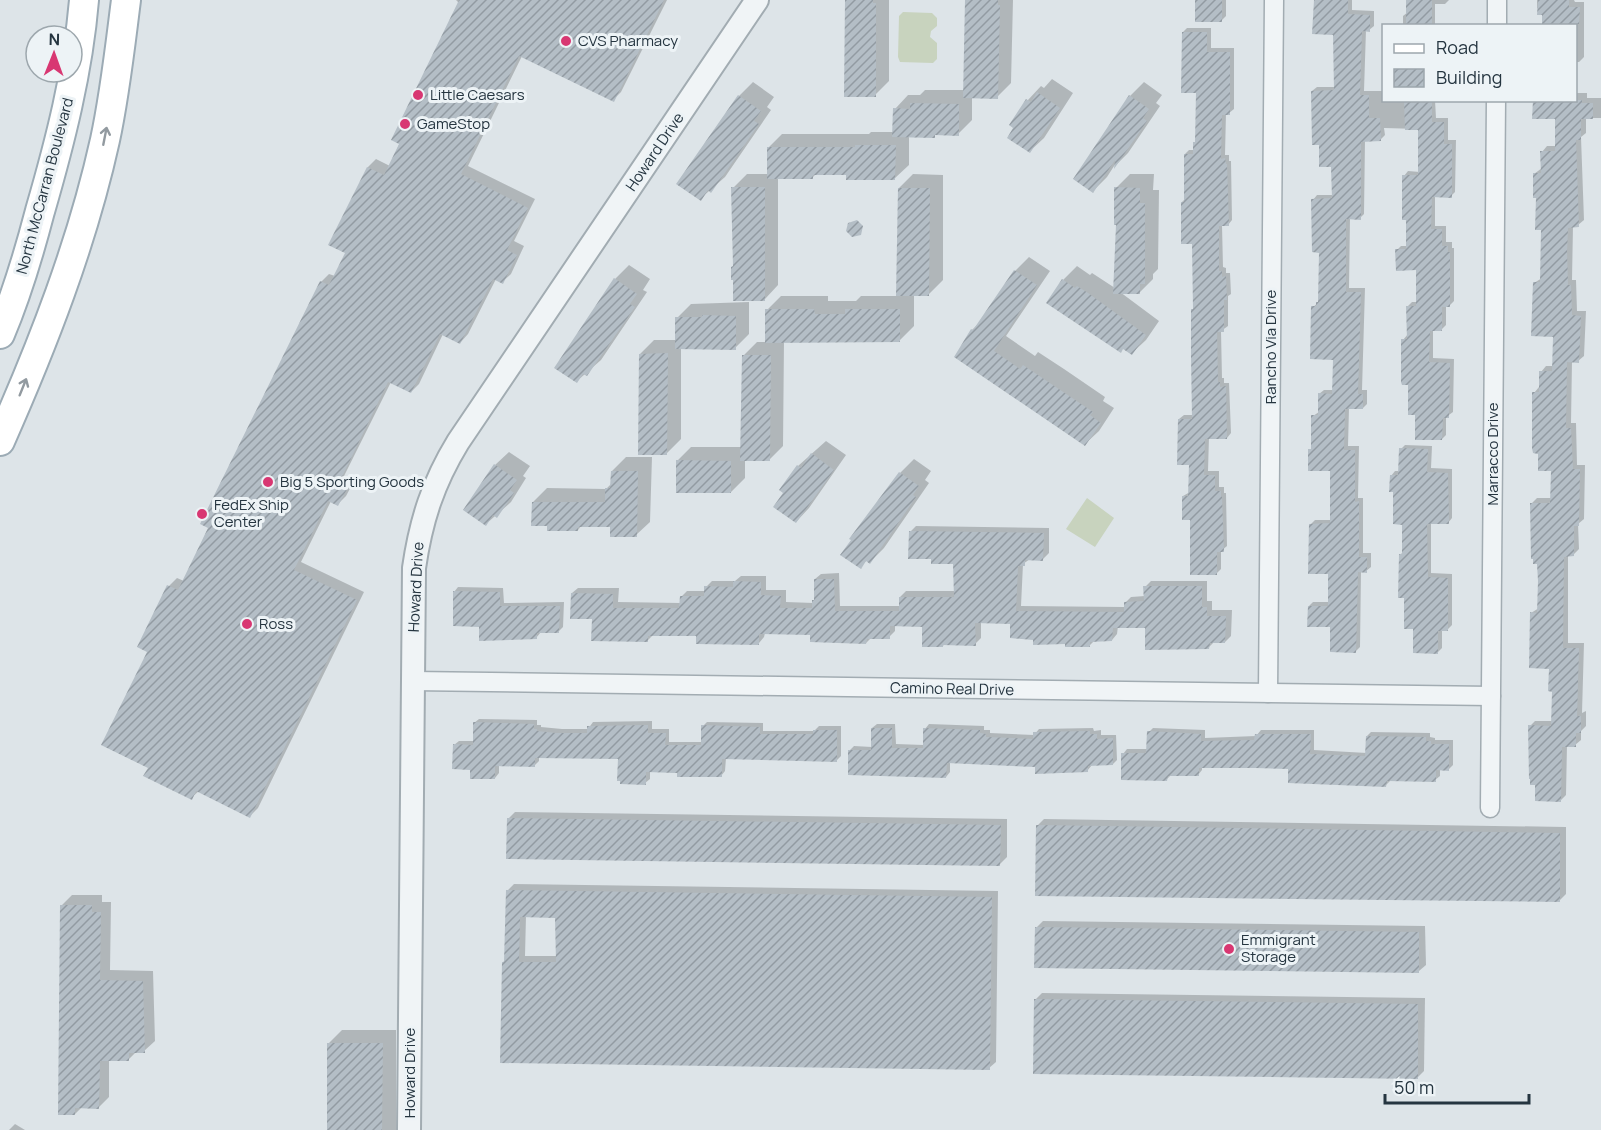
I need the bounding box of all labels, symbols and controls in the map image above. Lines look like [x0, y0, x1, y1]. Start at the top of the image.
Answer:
north arrow [24, 24, 84, 84]
legend [1382, 24, 1577, 102]
text: N [48, 28, 60, 50]
place label: CVS Pharmacy [578, 30, 678, 51]
marker: CVS Pharmacy [559, 34, 573, 48]
text: Road [1436, 35, 1479, 59]
text: Building [1436, 65, 1502, 89]
place label: Little Caesars [430, 84, 525, 105]
marker: Little Caesars [411, 88, 425, 102]
street label: North McCarran Boulevard [11, 95, 78, 276]
street label: Howard Drive [621, 108, 689, 195]
place label: GameStop [417, 113, 490, 134]
marker: GameStop [398, 117, 412, 131]
one-way arrow [100, 127, 111, 147]
street label: Rancho Via Drive [1260, 290, 1281, 404]
one-way arrow [18, 379, 29, 397]
street label: Marracco Drive [1482, 402, 1503, 505]
place label: Big 5 Sporting Goods [280, 471, 424, 492]
marker: Big 5 Sporting Goods [261, 475, 275, 489]
place label: FedEx Ship Center [214, 494, 289, 532]
marker: FedEx Ship Center [195, 507, 209, 521]
street label: Howard Drive [403, 541, 428, 633]
place label: Ross [259, 613, 293, 634]
marker: Ross [240, 617, 254, 631]
street label: Camino Real Drive [890, 677, 1014, 700]
place label: Emmigrant Storage [1241, 929, 1316, 967]
marker: Emmigrant Storage [1222, 942, 1236, 956]
street label: Howard Drive [399, 1028, 420, 1118]
scale bar [1385, 1067, 1529, 1105]
text: 50 m [1394, 1075, 1434, 1099]

